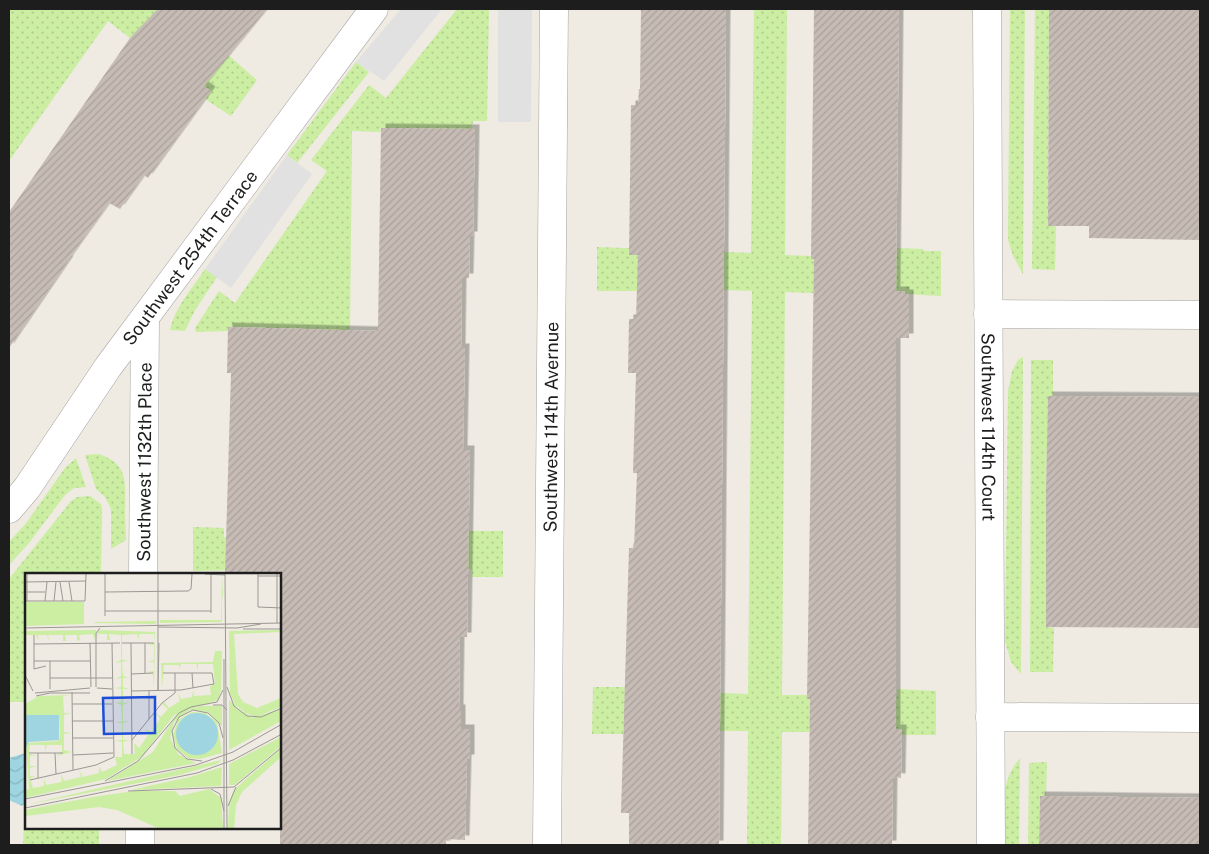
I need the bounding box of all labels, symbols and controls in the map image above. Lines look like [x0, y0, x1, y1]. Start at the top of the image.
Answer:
street label: Southwest 254th Terrace [118, 166, 261, 349]
street label: Southwest 114th Avernue [539, 322, 562, 532]
street label: Southwest 114th Court [978, 333, 1000, 521]
street label: Southwest 1132th Place [133, 362, 155, 562]
inset map [25, 573, 281, 829]

